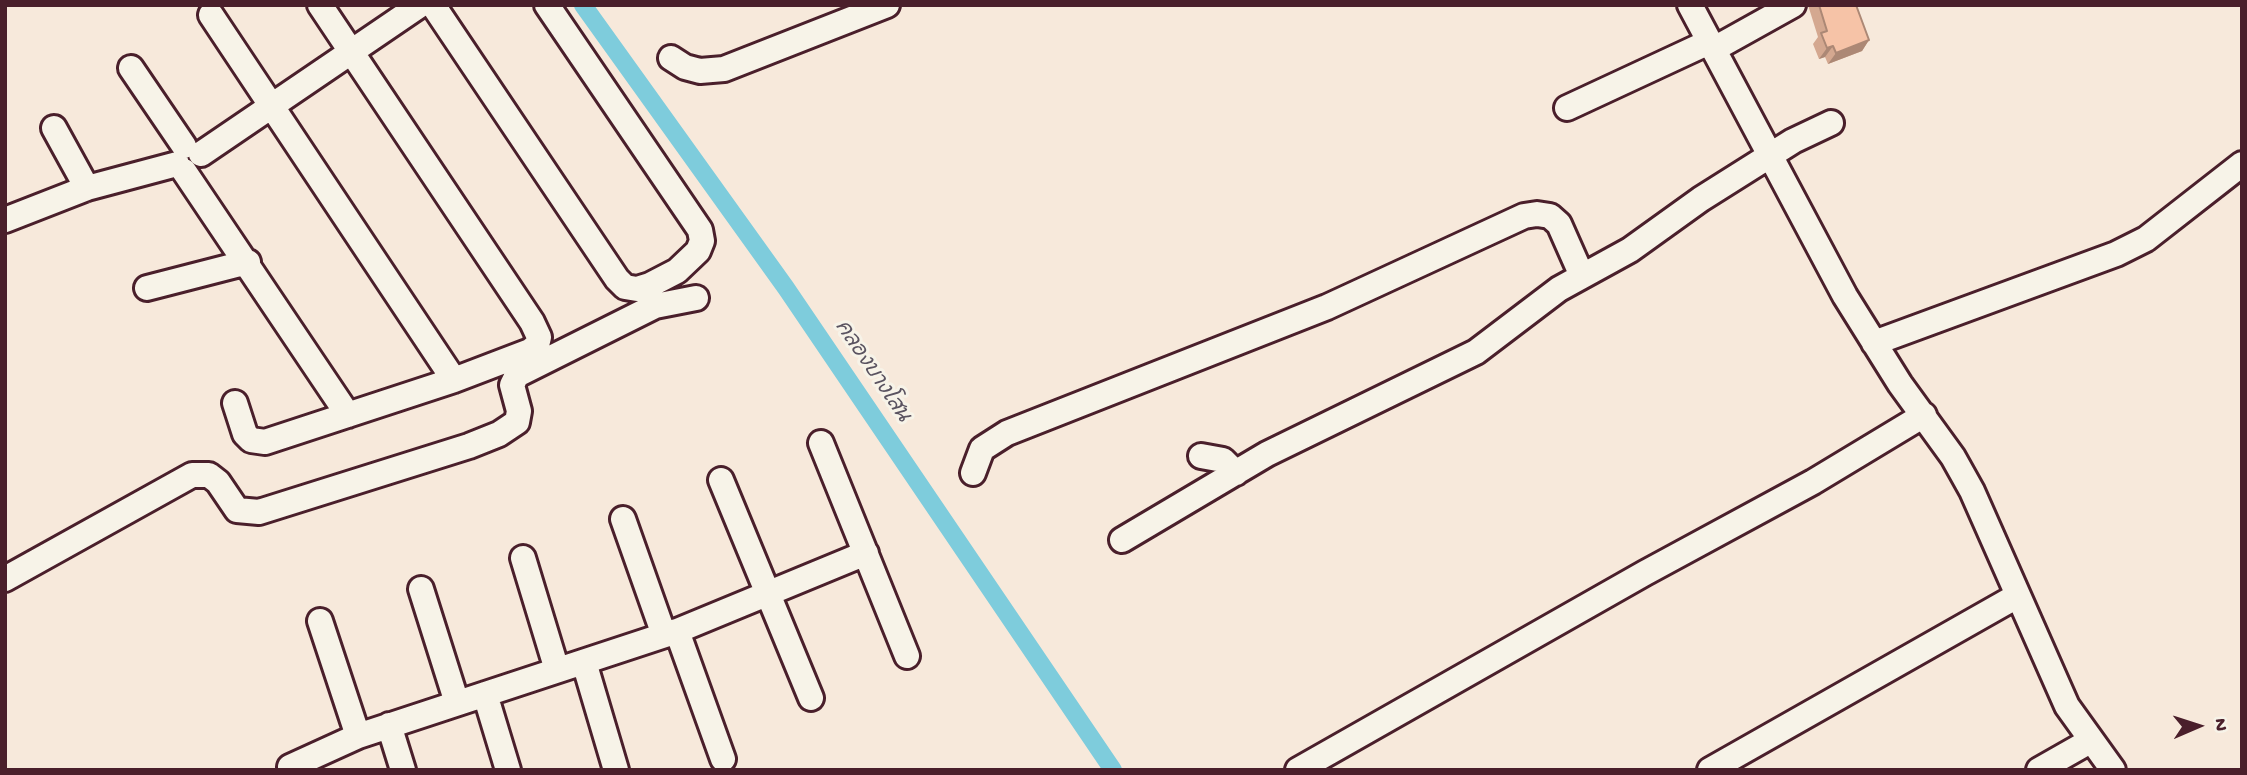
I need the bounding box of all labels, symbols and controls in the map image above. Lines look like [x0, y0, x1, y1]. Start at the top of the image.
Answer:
water label: คลองบางโสน [828, 316, 914, 428]
north arrow [2163, 691, 2233, 761]
text: N [2208, 718, 2231, 732]

